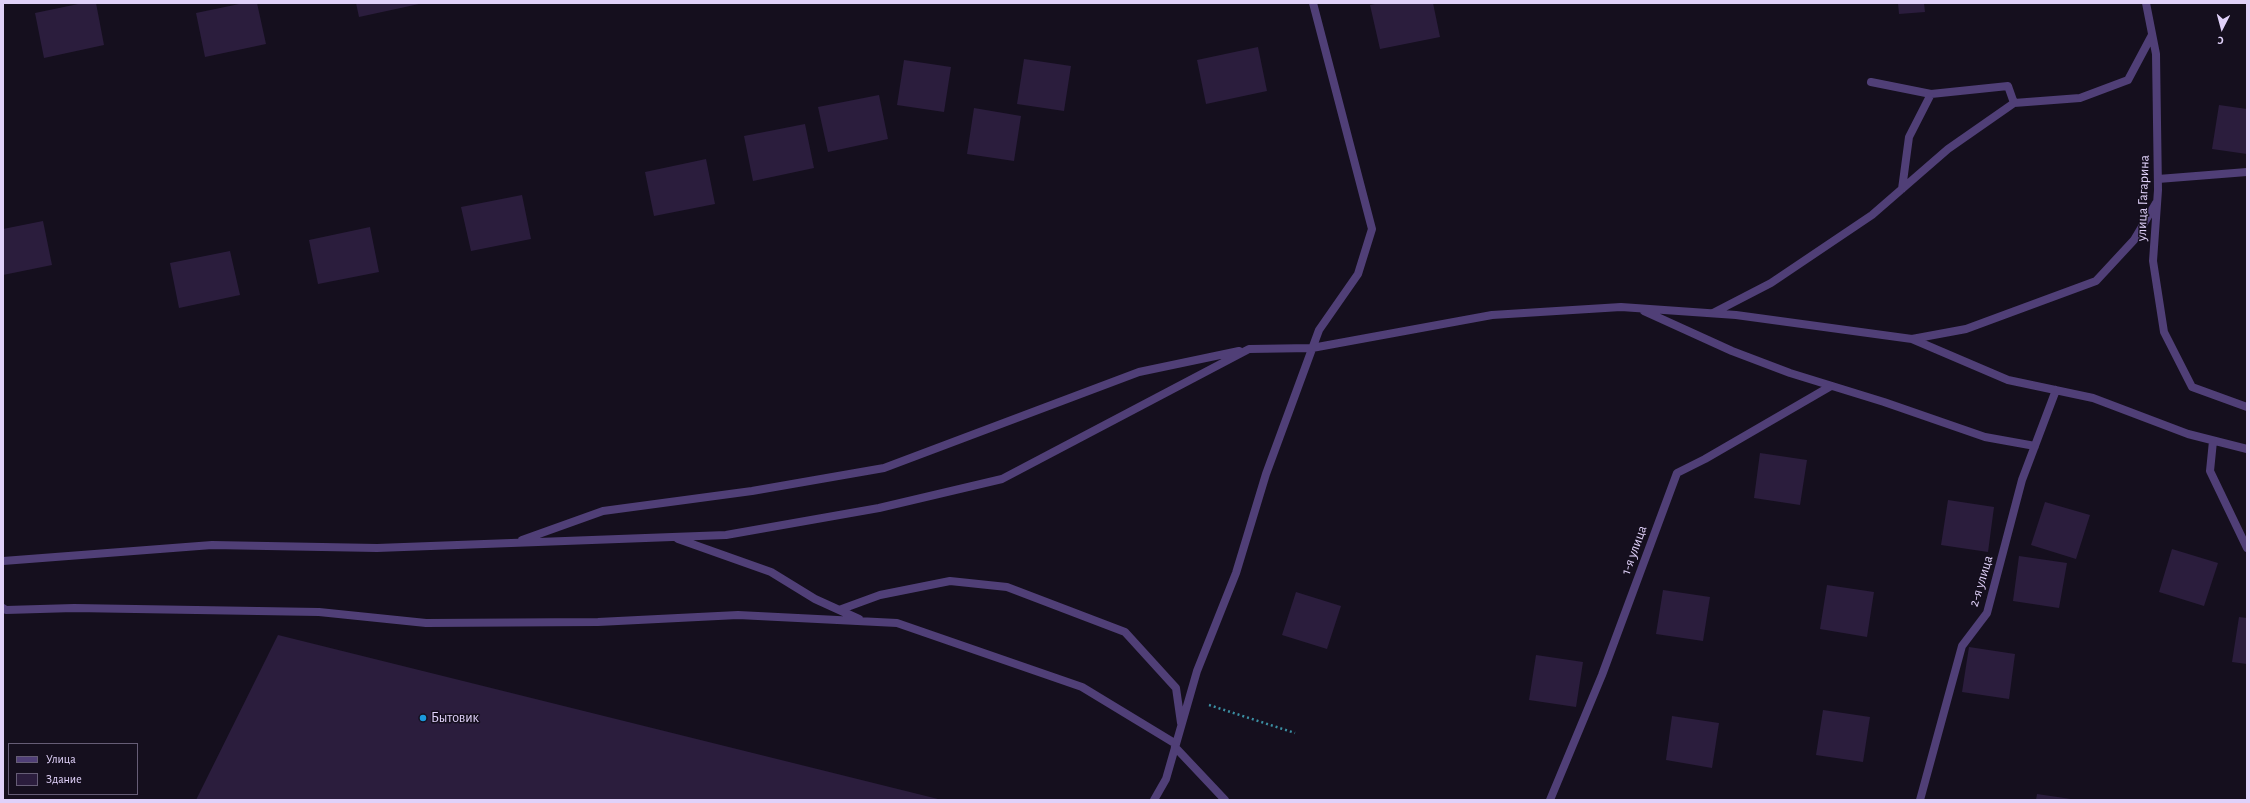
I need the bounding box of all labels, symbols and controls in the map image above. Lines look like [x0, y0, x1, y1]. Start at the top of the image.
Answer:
north arrow [2202, 8, 2242, 48]
text: С [2217, 35, 2224, 46]
street label: улица Гагарина [2133, 155, 2153, 241]
street label: 1-я улица [1617, 523, 1651, 577]
street label: 2-я улица [1965, 553, 1997, 609]
place label: Бытовик [431, 710, 479, 726]
marker: Бытовик [418, 713, 428, 723]
legend [8, 743, 138, 795]
text: Улица [46, 753, 76, 765]
text: Здание [46, 773, 82, 785]

